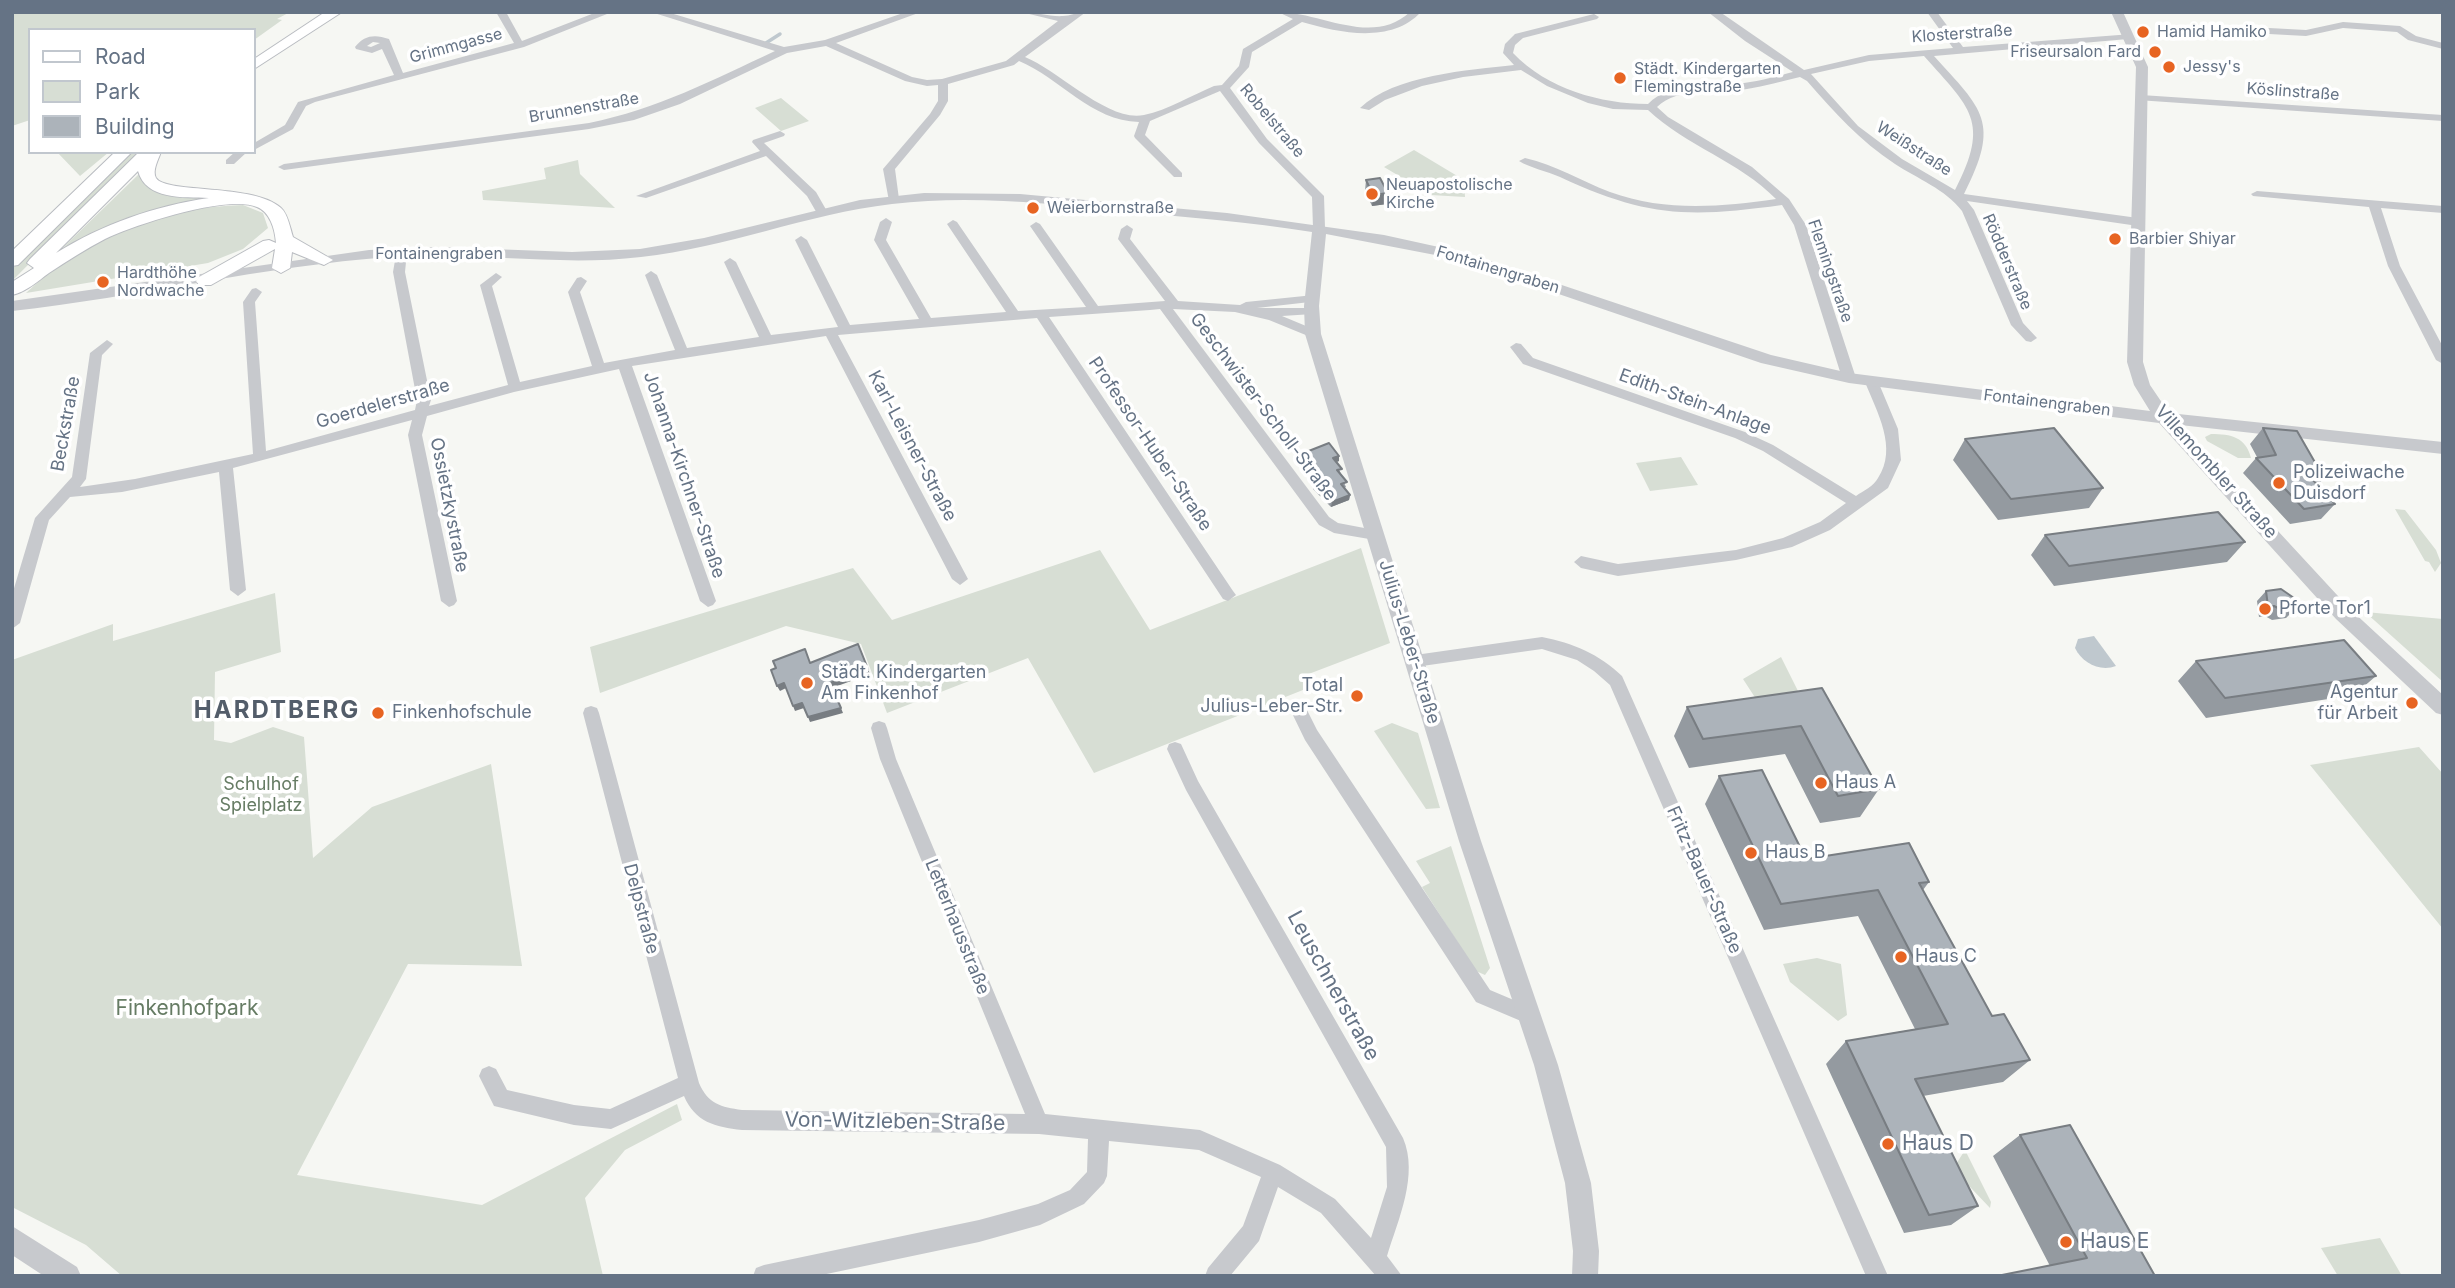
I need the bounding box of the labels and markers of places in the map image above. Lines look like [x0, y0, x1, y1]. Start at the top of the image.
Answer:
place label: Hamid Hamiko [2157, 22, 2267, 42]
marker: Hamid Hamiko [2135, 24, 2151, 40]
place label: Friseursalon Fard [2010, 42, 2141, 62]
marker: Friseursalon Fard [2147, 44, 2163, 60]
place label: Jessy's [2183, 57, 2241, 77]
place label: Städt. Kindergarten Flemingstraße [1634, 59, 1781, 97]
marker: Jessy's [2161, 59, 2177, 75]
marker: Städt. Kindergarten Flemingstraße [1612, 70, 1628, 86]
place label: Neuapostolische Kirche [1386, 175, 1512, 213]
marker: Neuapostolische Kirche [1364, 186, 1380, 202]
place label: Weierbornstraße [1047, 198, 1174, 218]
marker: Weierbornstraße [1025, 200, 1041, 216]
place label: Barbier Shiyar [2129, 229, 2236, 249]
marker: Barbier Shiyar [2107, 231, 2123, 247]
place label: Hardthöhe Nordwache [117, 263, 204, 301]
marker: Hardthöhe Nordwache [95, 274, 111, 290]
place label: Polizeiwache Duisdorf [2293, 462, 2405, 504]
marker: Polizeiwache Duisdorf [2271, 475, 2287, 491]
place label: Pforte Tor1 [2279, 598, 2371, 620]
marker: Pforte Tor1 [2257, 601, 2273, 617]
place label: Städt. Kindergarten Am Finkenhof [821, 662, 986, 704]
marker: Städt. Kindergarten Am Finkenhof [799, 675, 815, 691]
place label: Total Julius-Leber-Str. [1200, 675, 1343, 718]
place label: Agentur für Arbeit [2318, 682, 2398, 724]
marker: Total Julius-Leber-Str. [1349, 688, 1365, 704]
marker: Agentur für Arbeit [2404, 695, 2420, 711]
place label: Finkenhofschule [392, 702, 532, 724]
marker: Finkenhofschule [370, 705, 386, 721]
place label: Haus A [1835, 772, 1896, 794]
marker: Haus A [1813, 775, 1829, 791]
place label: Haus B [1765, 842, 1825, 864]
marker: Haus B [1743, 845, 1759, 861]
place label: Haus C [1915, 946, 1977, 968]
marker: Haus C [1893, 949, 1909, 965]
place label: Haus D [1902, 1131, 1974, 1157]
marker: Haus D [1880, 1136, 1896, 1152]
place label: Haus E [2080, 1229, 2149, 1255]
marker: Haus E [2058, 1234, 2074, 1250]

